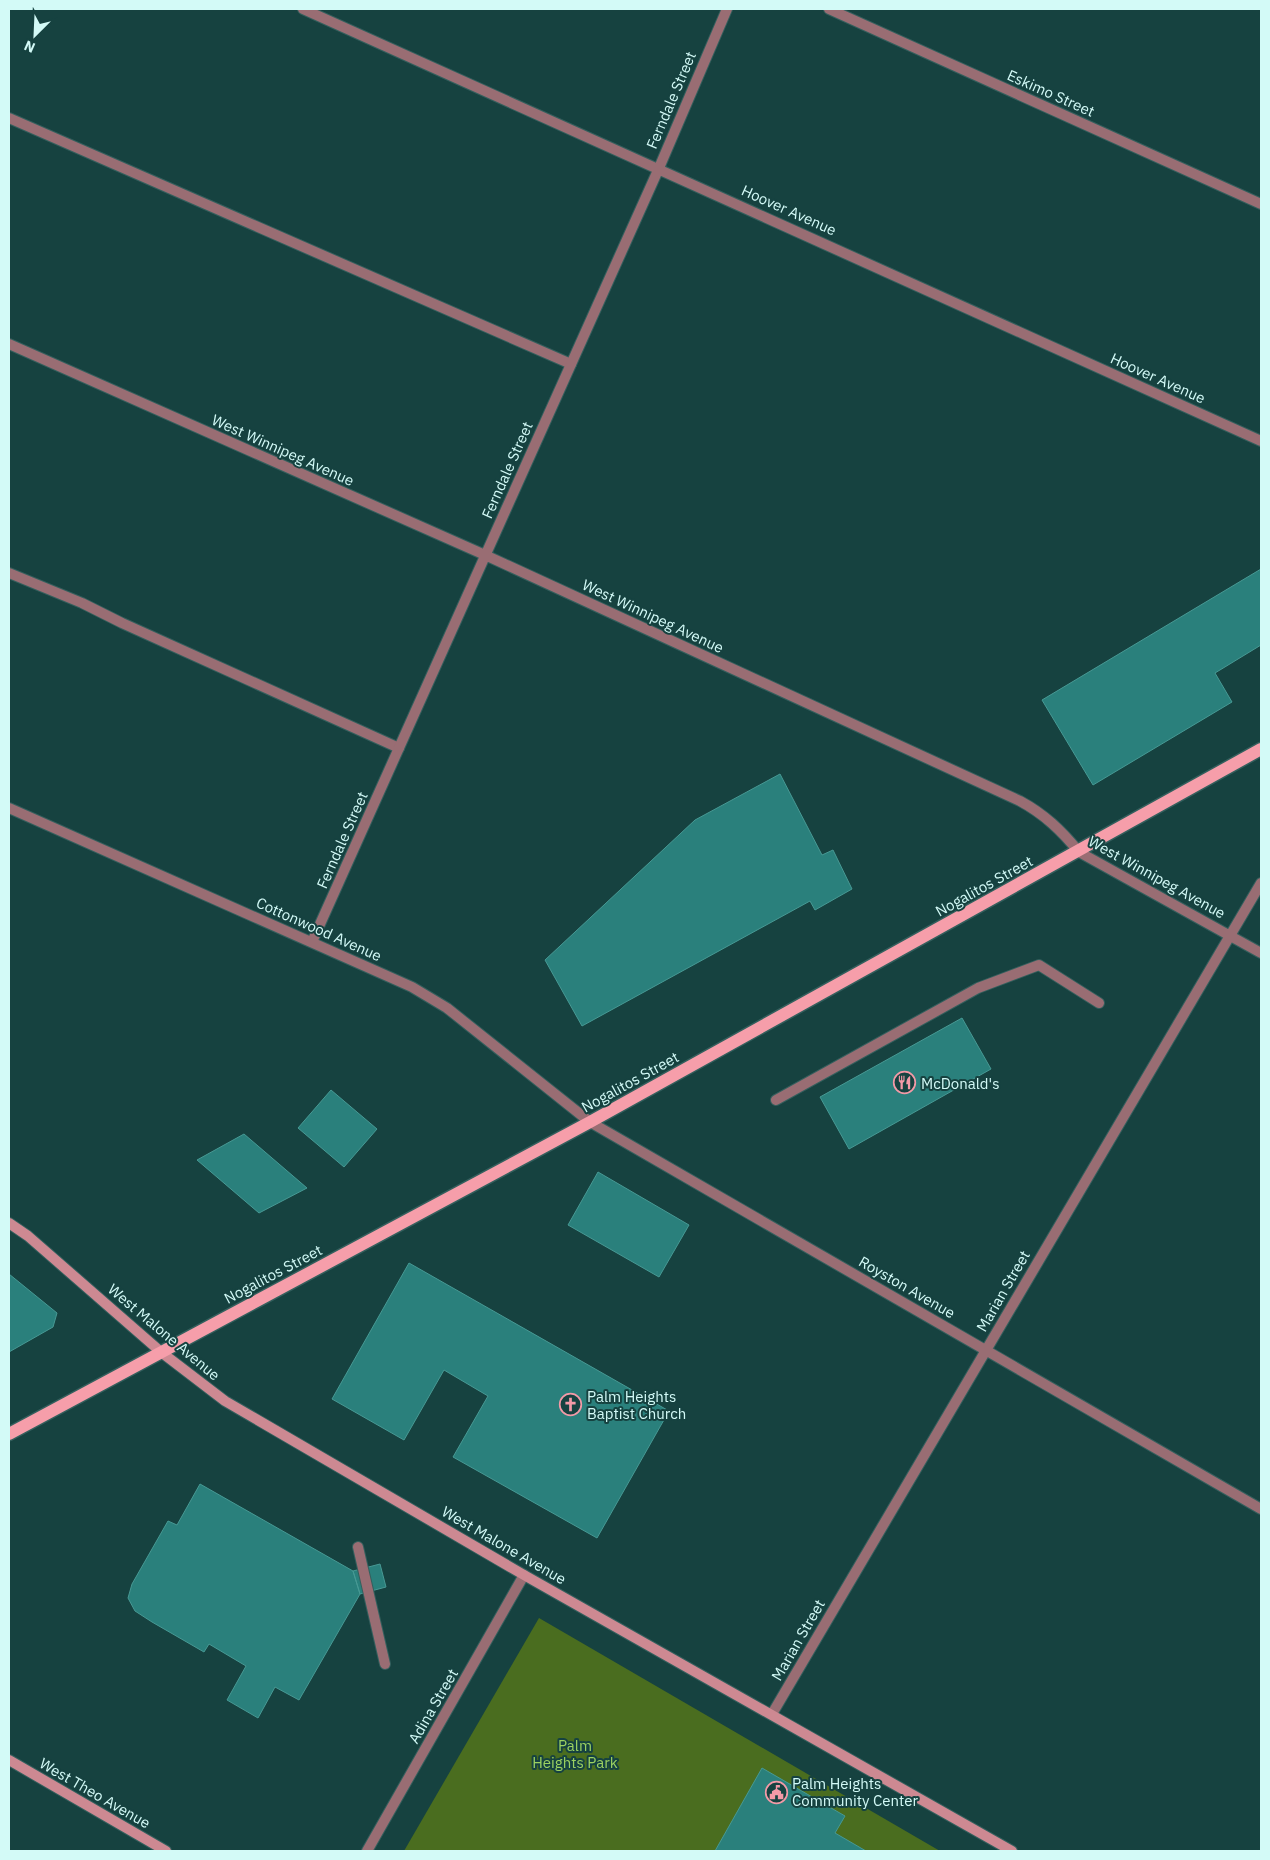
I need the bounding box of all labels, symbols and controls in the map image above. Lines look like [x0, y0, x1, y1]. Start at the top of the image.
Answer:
north arrow [10, 10, 60, 60]
text: N [21, 37, 38, 57]
street label: Ferndale Street [642, 48, 700, 152]
street label: Eskimo Street [1004, 65, 1098, 121]
street label: Hoover Avenue [739, 181, 839, 239]
street label: Hoover Avenue [1108, 349, 1208, 407]
street label: West Winnipeg Avenue [209, 410, 357, 490]
street label: Ferndale Street [477, 419, 537, 521]
street label: West Winnipeg Avenue [579, 575, 727, 657]
street label: Ferndale Street [312, 789, 372, 891]
street label: West Winnipeg Avenue [1085, 831, 1229, 923]
street label: Nogalitos Street [932, 851, 1036, 921]
street label: Cottonwood Avenue [253, 893, 385, 965]
street label: Nogalitos Street [578, 1047, 682, 1117]
restaurant icon: McDonald's [893, 1071, 917, 1095]
place label: McDonald's [921, 1074, 999, 1093]
street label: Nogalitos Street [221, 1240, 325, 1308]
street label: Marian Street [972, 1247, 1034, 1335]
street label: Royston Avenue [855, 1252, 959, 1322]
street label: West Malone Avenue [104, 1280, 224, 1384]
place label: Palm Heights Baptist Church [587, 1387, 686, 1423]
church icon: Palm Heights Baptist Church [559, 1393, 583, 1417]
street label: West Malone Avenue [438, 1502, 570, 1588]
street label: Marian Street [767, 1596, 829, 1684]
street label: Adina Street [404, 1665, 462, 1747]
park label: Palm Heights Park [532, 1736, 618, 1772]
street label: West Theo Avenue [36, 1754, 154, 1832]
place label: Palm Heights Community Center [792, 1774, 918, 1810]
public building icon: Palm Heights Community Center [764, 1780, 788, 1804]

